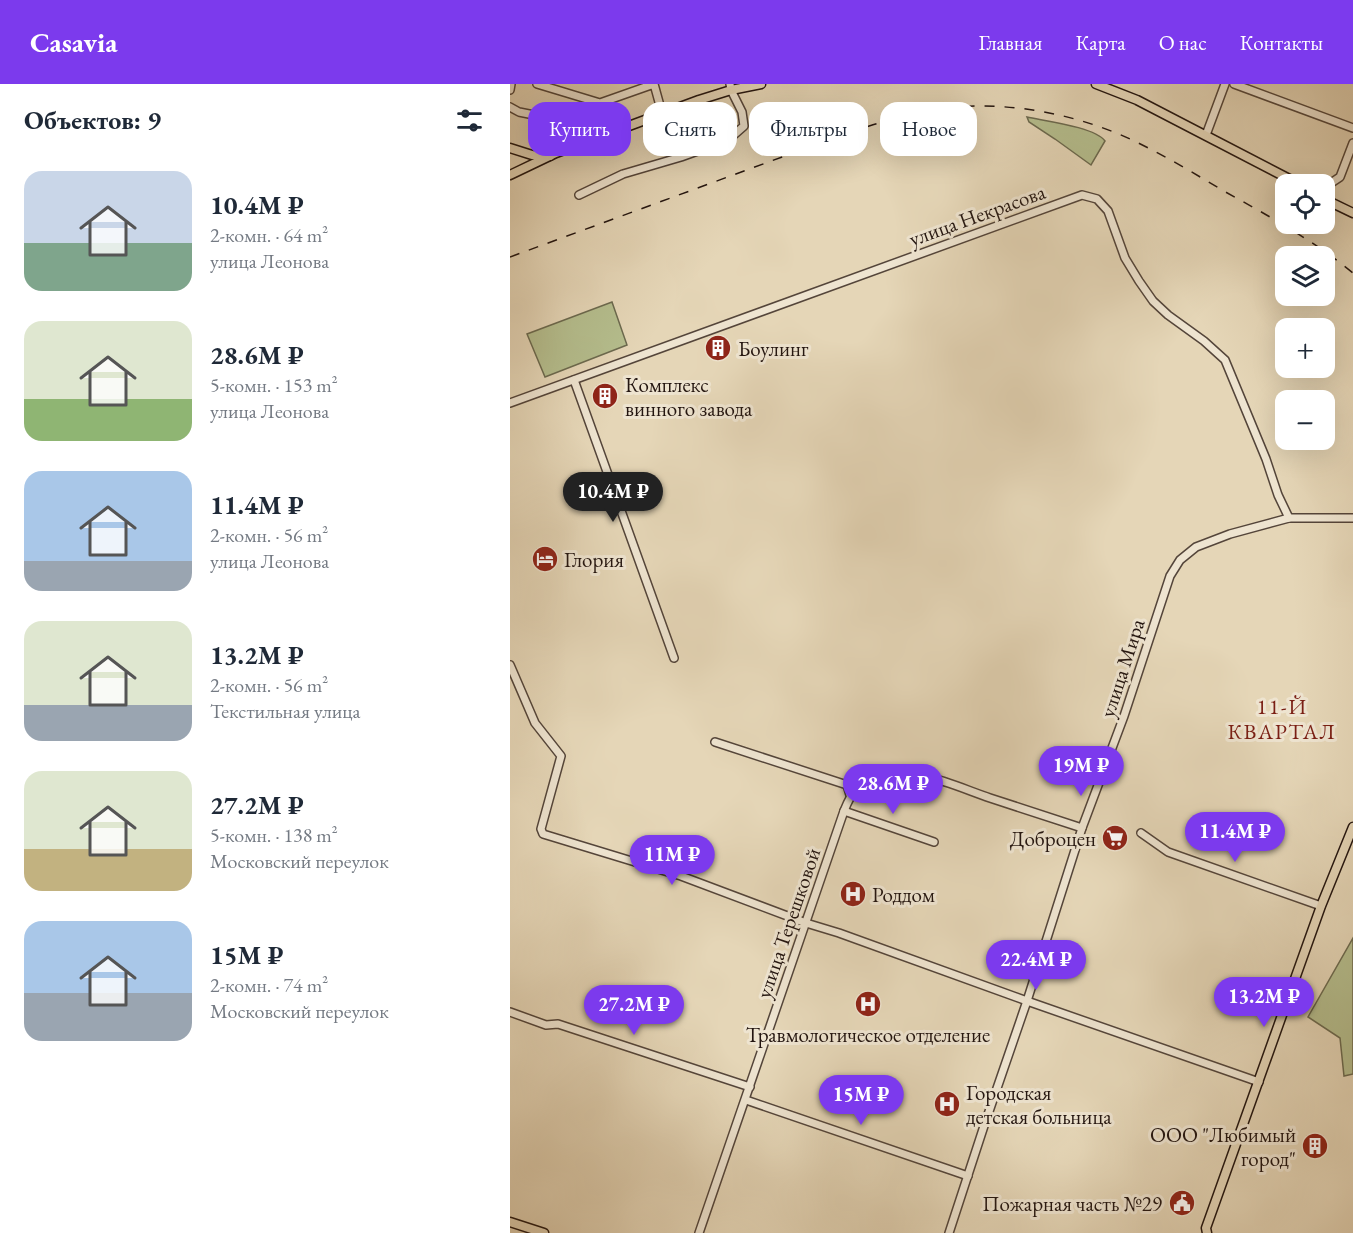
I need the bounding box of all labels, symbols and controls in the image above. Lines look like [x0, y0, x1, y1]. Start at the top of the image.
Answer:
text: Casavia [30, 24, 118, 60]
text: Главная [978, 29, 1042, 56]
text: Карта [1075, 29, 1126, 56]
text: О нас [1159, 29, 1207, 56]
text: Контакты [1240, 29, 1323, 56]
chip: Купить [528, 102, 631, 156]
chip: Снять [643, 102, 737, 156]
chip: Фильтры [749, 102, 868, 156]
chip: Новое [880, 102, 977, 156]
text: Объектов: 9 [24, 103, 161, 137]
icon: filters [453, 104, 486, 137]
map controls [1275, 174, 1335, 450]
button: locate [1275, 174, 1335, 234]
street label: улица Некрасова [905, 178, 1049, 252]
text: 10.4M ₽ [210, 188, 304, 222]
icon: home [72, 195, 144, 267]
text: 2-комн. · 64 m² [210, 222, 328, 248]
button: layers [1275, 246, 1335, 306]
text: улица Леонова [210, 248, 329, 274]
button: + [1275, 318, 1335, 378]
building icon: Боулинг [703, 333, 733, 363]
place label: Боулинг [738, 335, 809, 362]
text: 28.6M ₽ [210, 338, 304, 372]
icon: home [72, 345, 144, 417]
place label: Комплекс винного завода [625, 371, 753, 422]
text: 5-комн. · 153 m² [210, 372, 338, 398]
building icon: Комплекс винного завода [590, 381, 620, 411]
button: − [1275, 390, 1335, 450]
text: улица Леонова [210, 398, 329, 424]
pin: 10.4M ₽ [558, 472, 668, 523]
text: 10.4M ₽ [577, 478, 649, 504]
text: 11.4M ₽ [210, 488, 304, 522]
icon: home [72, 495, 144, 567]
text: 2-комн. · 56 m² [210, 522, 328, 548]
hotel icon: Глория [530, 544, 560, 574]
place label: Глория [564, 546, 624, 573]
text: улица Леонова [210, 548, 329, 574]
street label: улица Мира [1093, 615, 1151, 721]
text: 13.2M ₽ [210, 638, 304, 672]
icon: home [72, 645, 144, 717]
text: 2-комн. · 56 m² [210, 672, 328, 698]
district label: 11-Й КВАРТАЛ [1227, 692, 1337, 746]
text: Текстильная улица [210, 698, 361, 724]
pin: 19M ₽ [1039, 746, 1123, 797]
text: 19M ₽ [1053, 752, 1109, 778]
pin: 28.6M ₽ [838, 764, 948, 815]
text: 28.6M ₽ [857, 770, 929, 796]
text: 27.2M ₽ [210, 788, 304, 822]
icon: home [72, 795, 144, 867]
pin: 11.4M ₽ [1180, 812, 1290, 863]
text: 11.4M ₽ [1199, 818, 1271, 844]
text: 5-комн. · 138 m² [210, 822, 338, 848]
supermarket icon: Доброцен [1100, 823, 1130, 853]
place label: Доброцен [1010, 825, 1096, 852]
pin: 11M ₽ [630, 835, 714, 886]
text: 11M ₽ [644, 841, 700, 867]
street label: улица Терешковой [750, 844, 826, 1002]
text: Московский переулок [210, 848, 389, 874]
hospital icon: Роддом [838, 879, 868, 909]
place label: Роддом [872, 881, 935, 908]
text: 15M ₽ [210, 938, 284, 972]
pin: 22.4M ₽ [981, 940, 1091, 991]
icon: home [72, 945, 144, 1017]
text: 22.4M ₽ [1000, 946, 1072, 972]
text: 2-комн. · 74 m² [210, 972, 328, 998]
pin: 13.2M ₽ [1209, 977, 1319, 1028]
text: 13.2M ₽ [1228, 983, 1300, 1009]
pin: 27.2M ₽ [579, 985, 689, 1036]
hospital icon: Травмологическое отделение [853, 989, 883, 1019]
text: 27.2M ₽ [598, 991, 670, 1017]
text: Московский переулок [210, 998, 389, 1024]
place label: Травмологическое отделение [746, 1021, 990, 1048]
pin: 15M ₽ [819, 1075, 903, 1126]
place label: Городская детская больница [966, 1079, 1112, 1130]
text: 15M ₽ [833, 1081, 889, 1107]
hospital icon: Городская детская больница [932, 1089, 962, 1119]
place label: ООО "Любимый город" [1150, 1121, 1296, 1172]
building icon: ООО "Любимый город" [1300, 1131, 1330, 1161]
public building icon: Пожарная часть №29 [1167, 1188, 1197, 1218]
place label: Пожарная часть №29 [982, 1190, 1162, 1217]

